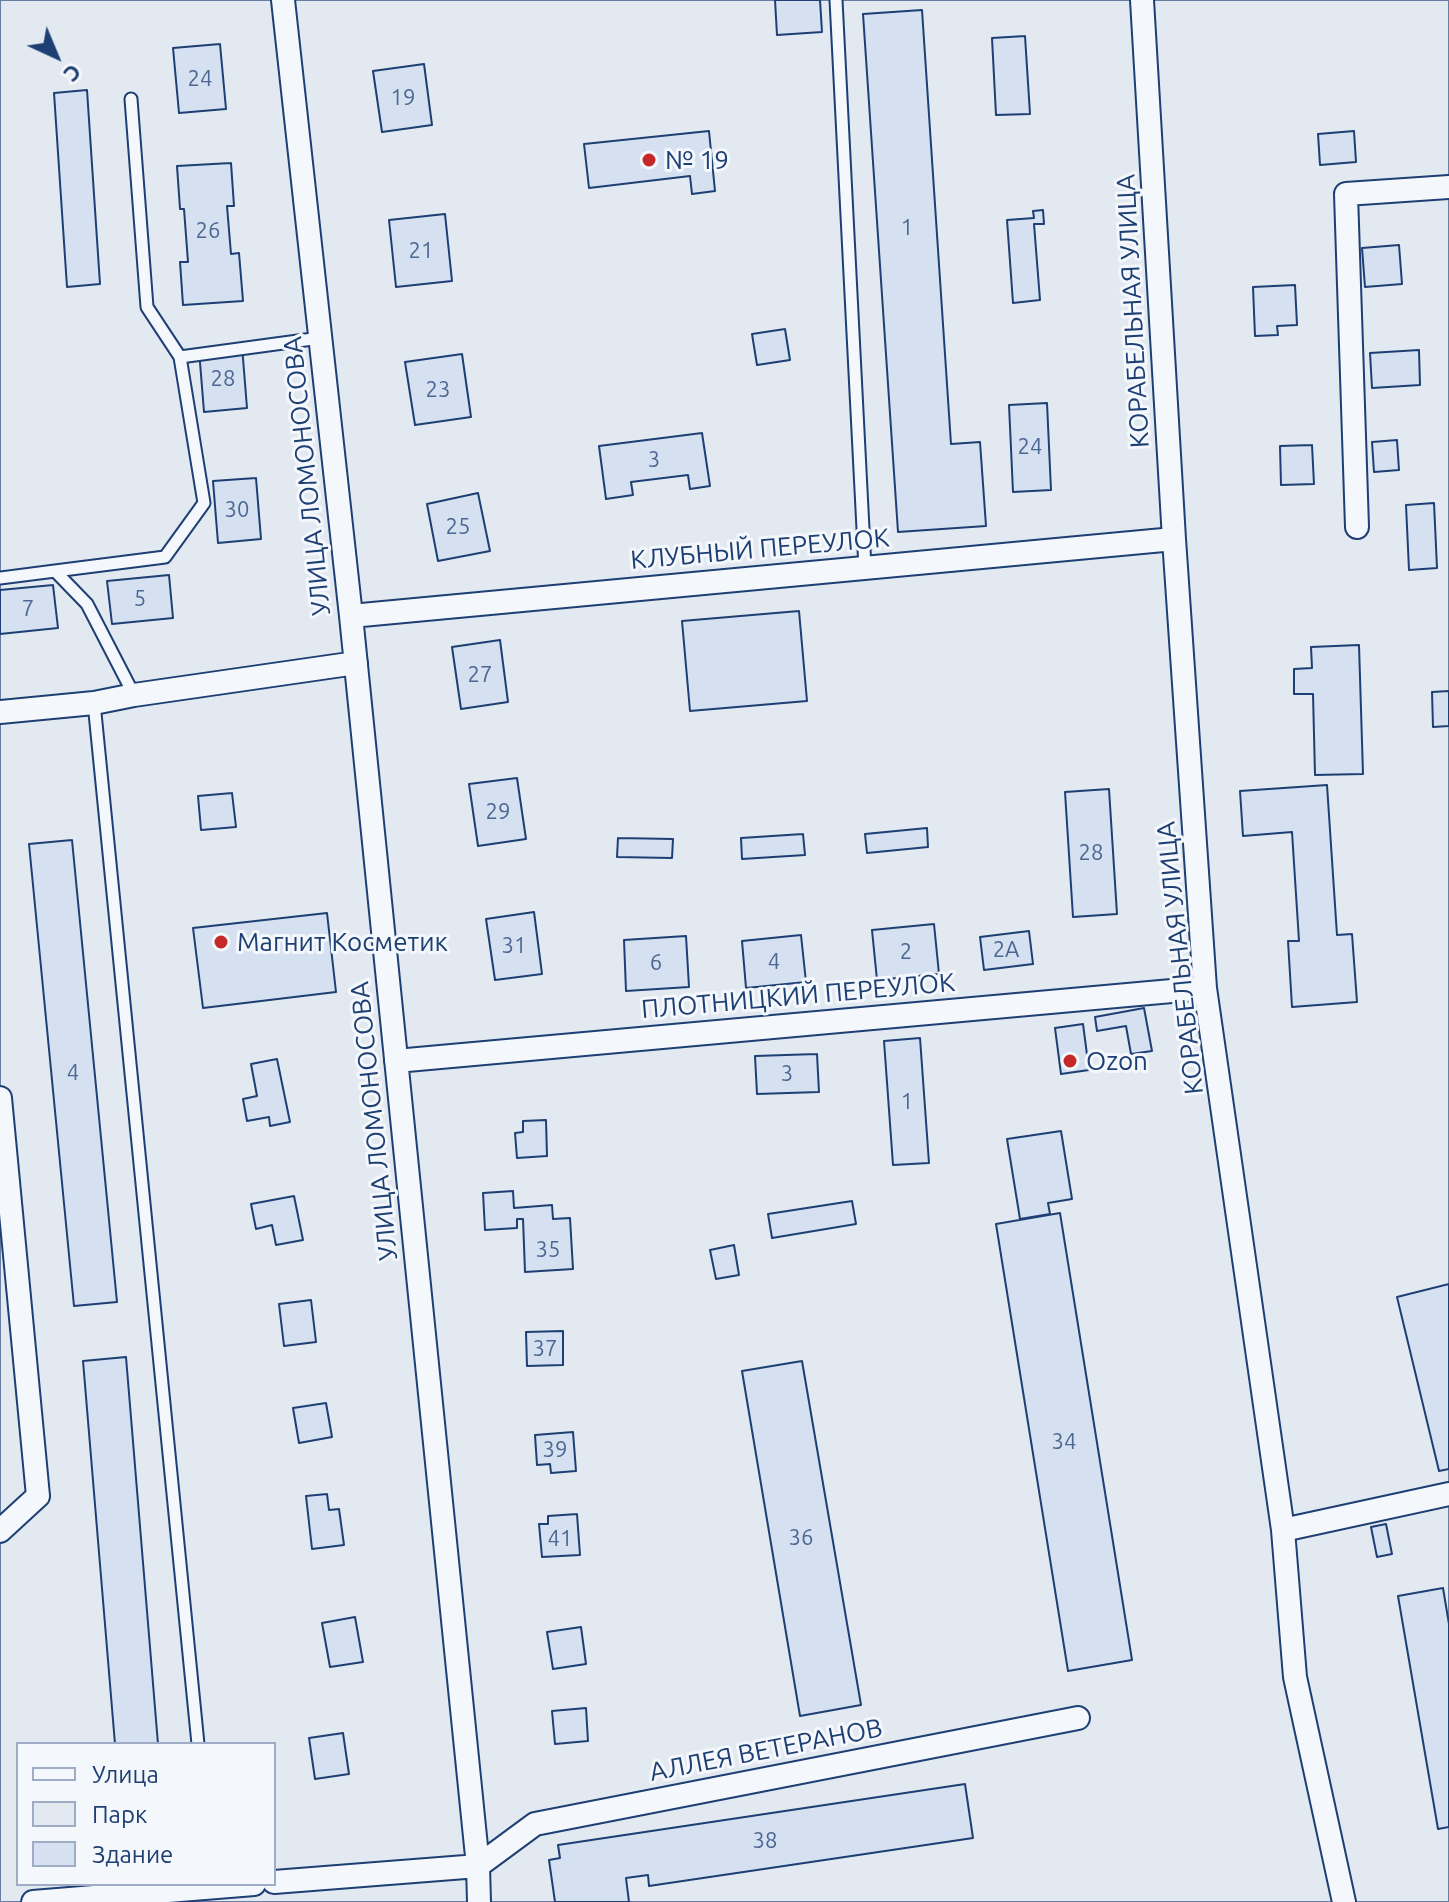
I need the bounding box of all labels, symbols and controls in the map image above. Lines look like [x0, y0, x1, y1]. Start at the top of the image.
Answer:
north arrow [16, 16, 96, 96]
text: С [59, 60, 87, 87]
house number: 24 [188, 66, 212, 92]
house number: 19 [391, 85, 415, 111]
place label: № 19 [665, 144, 729, 176]
marker: № 19 [640, 151, 658, 169]
street label: КОРАБЕЛЬНАЯ УЛИЦА [1110, 173, 1156, 449]
house number: 1 [901, 215, 913, 241]
house number: 26 [196, 218, 220, 244]
house number: 21 [409, 238, 433, 264]
street label: УЛИЦА ЛОМОНОСОВА [277, 335, 337, 617]
house number: 28 [211, 366, 235, 392]
house number: 23 [426, 377, 450, 403]
house number: 24 [1018, 434, 1042, 460]
house number: 3 [648, 447, 660, 473]
house number: 30 [225, 497, 249, 523]
house number: 25 [446, 514, 470, 540]
street label: КЛУБНЫЙ ПЕРЕУЛОК [629, 522, 891, 576]
house number: 5 [134, 586, 146, 612]
house number: 7 [22, 596, 34, 622]
house number: 27 [468, 662, 492, 688]
house number: 29 [486, 799, 510, 825]
street label: КОРАБЕЛЬНАЯ УЛИЦА [1150, 820, 1210, 1096]
house number: 28 [1079, 840, 1103, 866]
place label: Магнит Косметик [237, 926, 448, 958]
marker: Магнит Косметик [212, 933, 230, 951]
house number: 31 [502, 933, 526, 959]
house number: 2А [993, 937, 1019, 963]
house number: 2 [900, 939, 912, 965]
house number: 4 [768, 949, 780, 975]
house number: 6 [650, 950, 662, 976]
street label: ПЛОТНИЦКИЙ ПЕРЕУЛОК [640, 967, 956, 1025]
street label: УЛИЦА ЛОМОНОСОВА [344, 980, 404, 1262]
place label: Ozon [1086, 1045, 1148, 1077]
marker: Ozon [1061, 1052, 1079, 1070]
house number: 4 [67, 1060, 79, 1086]
house number: 3 [781, 1061, 793, 1087]
house number: 1 [901, 1089, 913, 1115]
house number: 35 [536, 1237, 560, 1263]
house number: 37 [533, 1336, 557, 1362]
house number: 34 [1052, 1429, 1076, 1455]
house number: 39 [543, 1437, 567, 1463]
house number: 36 [789, 1525, 813, 1551]
house number: 41 [548, 1526, 572, 1552]
street label: АЛЛЕЯ ВЕТЕРАНОВ [647, 1712, 885, 1788]
legend [16, 1742, 276, 1886]
text: Улица [92, 1761, 159, 1788]
text: Парк [92, 1801, 147, 1828]
house number: 38 [753, 1828, 777, 1854]
text: Здание [92, 1841, 173, 1868]

